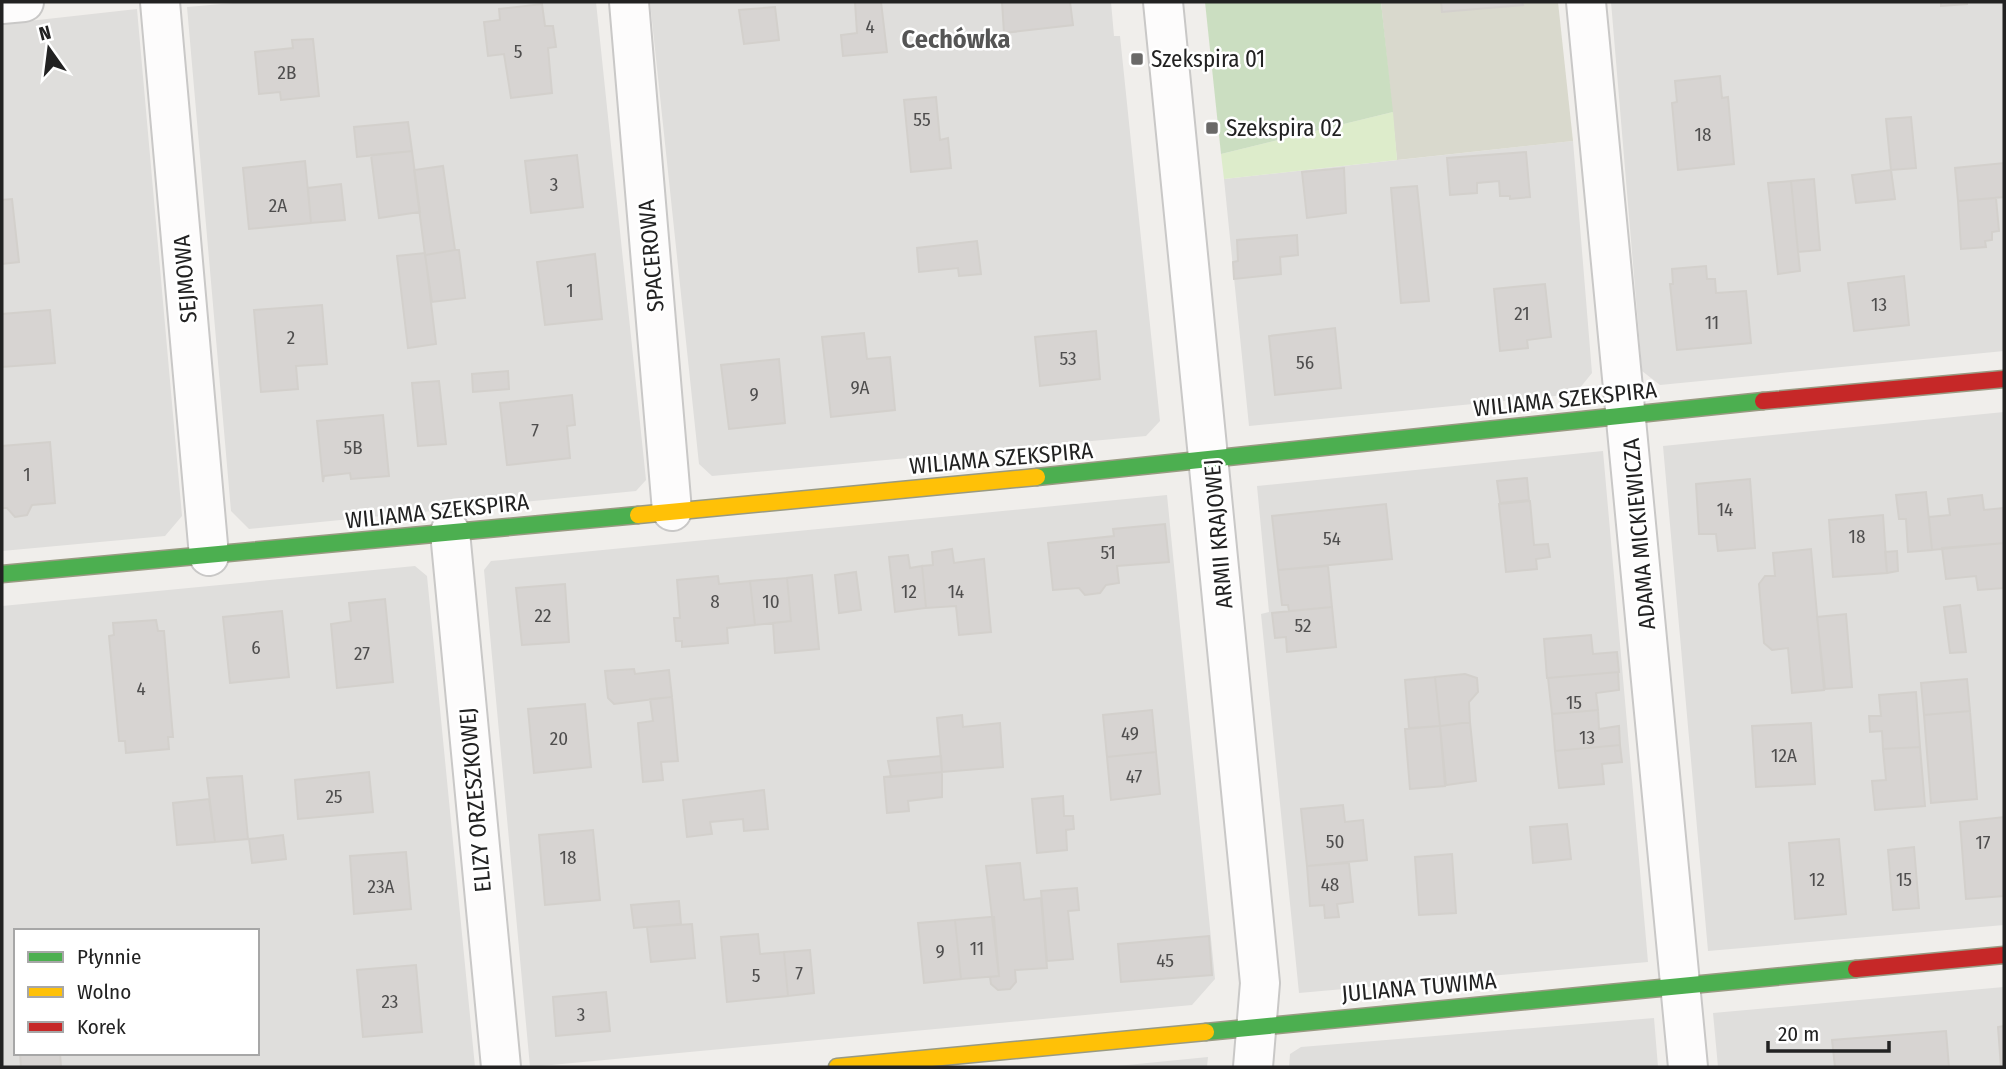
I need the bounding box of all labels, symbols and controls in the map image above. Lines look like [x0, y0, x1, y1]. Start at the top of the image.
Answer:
north arrow [14, 14, 84, 84]
house number: 4 [865, 15, 875, 38]
text: N [37, 20, 53, 46]
district label: Cechówka [902, 24, 1010, 55]
house number: 5 [514, 40, 522, 63]
place label: Szekspira 01 [1151, 45, 1265, 73]
marker: Szekspira 01 [1129, 51, 1145, 67]
house number: 2B [278, 61, 296, 84]
house number: 55 [913, 108, 931, 131]
place label: Szekspira 02 [1226, 114, 1342, 142]
marker: Szekspira 02 [1204, 120, 1220, 136]
house number: 18 [1695, 123, 1711, 146]
house number: 3 [550, 173, 558, 196]
house number: 2A [269, 194, 287, 217]
street label: SPACEROWA [632, 199, 670, 313]
street label: SEJMOWA [167, 234, 203, 324]
house number: 1 [566, 279, 574, 302]
house number: 13 [1871, 293, 1887, 316]
house number: 21 [1514, 302, 1530, 325]
house number: 11 [1705, 311, 1719, 334]
house number: 2 [287, 326, 295, 349]
house number: 53 [1059, 347, 1077, 370]
house number: 56 [1296, 351, 1314, 374]
street label: WILIAMA SZEKSPIRA [1472, 375, 1658, 423]
house number: 9A [850, 376, 870, 399]
house number: 9 [749, 383, 759, 406]
house number: 7 [531, 419, 539, 442]
house number: 5B [343, 436, 363, 459]
street label: WILIAMA SZEKSPIRA [908, 436, 1094, 480]
street label: ADAMA MICKIEWICZA [1617, 437, 1661, 631]
street label: ARMII KRAJOWEJ [1198, 458, 1238, 610]
house number: 1 [23, 463, 31, 486]
street label: WILIAMA SZEKSPIRA [344, 487, 530, 535]
house number: 14 [1717, 498, 1733, 521]
house number: 18 [1849, 525, 1865, 548]
house number: 54 [1323, 527, 1341, 550]
house number: 51 [1100, 541, 1116, 564]
house number: 12 [901, 580, 917, 603]
house number: 14 [948, 580, 964, 603]
house number: 8 [710, 590, 720, 613]
house number: 10 [762, 590, 780, 613]
house number: 22 [535, 604, 551, 627]
house number: 52 [1295, 614, 1311, 637]
house number: 6 [251, 636, 261, 659]
house number: 27 [354, 642, 370, 665]
house number: 4 [136, 677, 146, 700]
house number: 15 [1566, 691, 1582, 714]
street label: ELIZY ORZESZKOWEJ [453, 706, 497, 894]
house number: 49 [1121, 722, 1139, 745]
house number: 13 [1579, 726, 1595, 749]
house number: 20 [550, 727, 568, 750]
house number: 12A [1771, 744, 1797, 767]
house number: 47 [1126, 765, 1143, 788]
house number: 25 [325, 785, 343, 808]
house number: 50 [1326, 830, 1344, 853]
house number: 17 [1975, 831, 1991, 854]
house number: 18 [560, 846, 576, 869]
house number: 12 [1809, 868, 1825, 891]
house number: 15 [1896, 868, 1912, 891]
house number: 48 [1321, 873, 1339, 896]
house number: 23A [368, 875, 394, 898]
legend [14, 929, 259, 1055]
house number: 11 [970, 937, 984, 960]
house number: 9 [935, 940, 945, 963]
text: Płynnie [77, 944, 141, 970]
house number: 45 [1156, 949, 1174, 972]
house number: 7 [795, 962, 803, 985]
house number: 5 [752, 964, 760, 987]
street label: JULIANA TUWIMA [1340, 966, 1498, 1008]
text: Wolno [77, 979, 131, 1005]
house number: 23 [382, 990, 398, 1013]
house number: 3 [577, 1003, 585, 1026]
scale bar [1768, 1010, 1889, 1054]
text: Korek [77, 1014, 126, 1040]
text: 20 m [1778, 1021, 1819, 1047]

